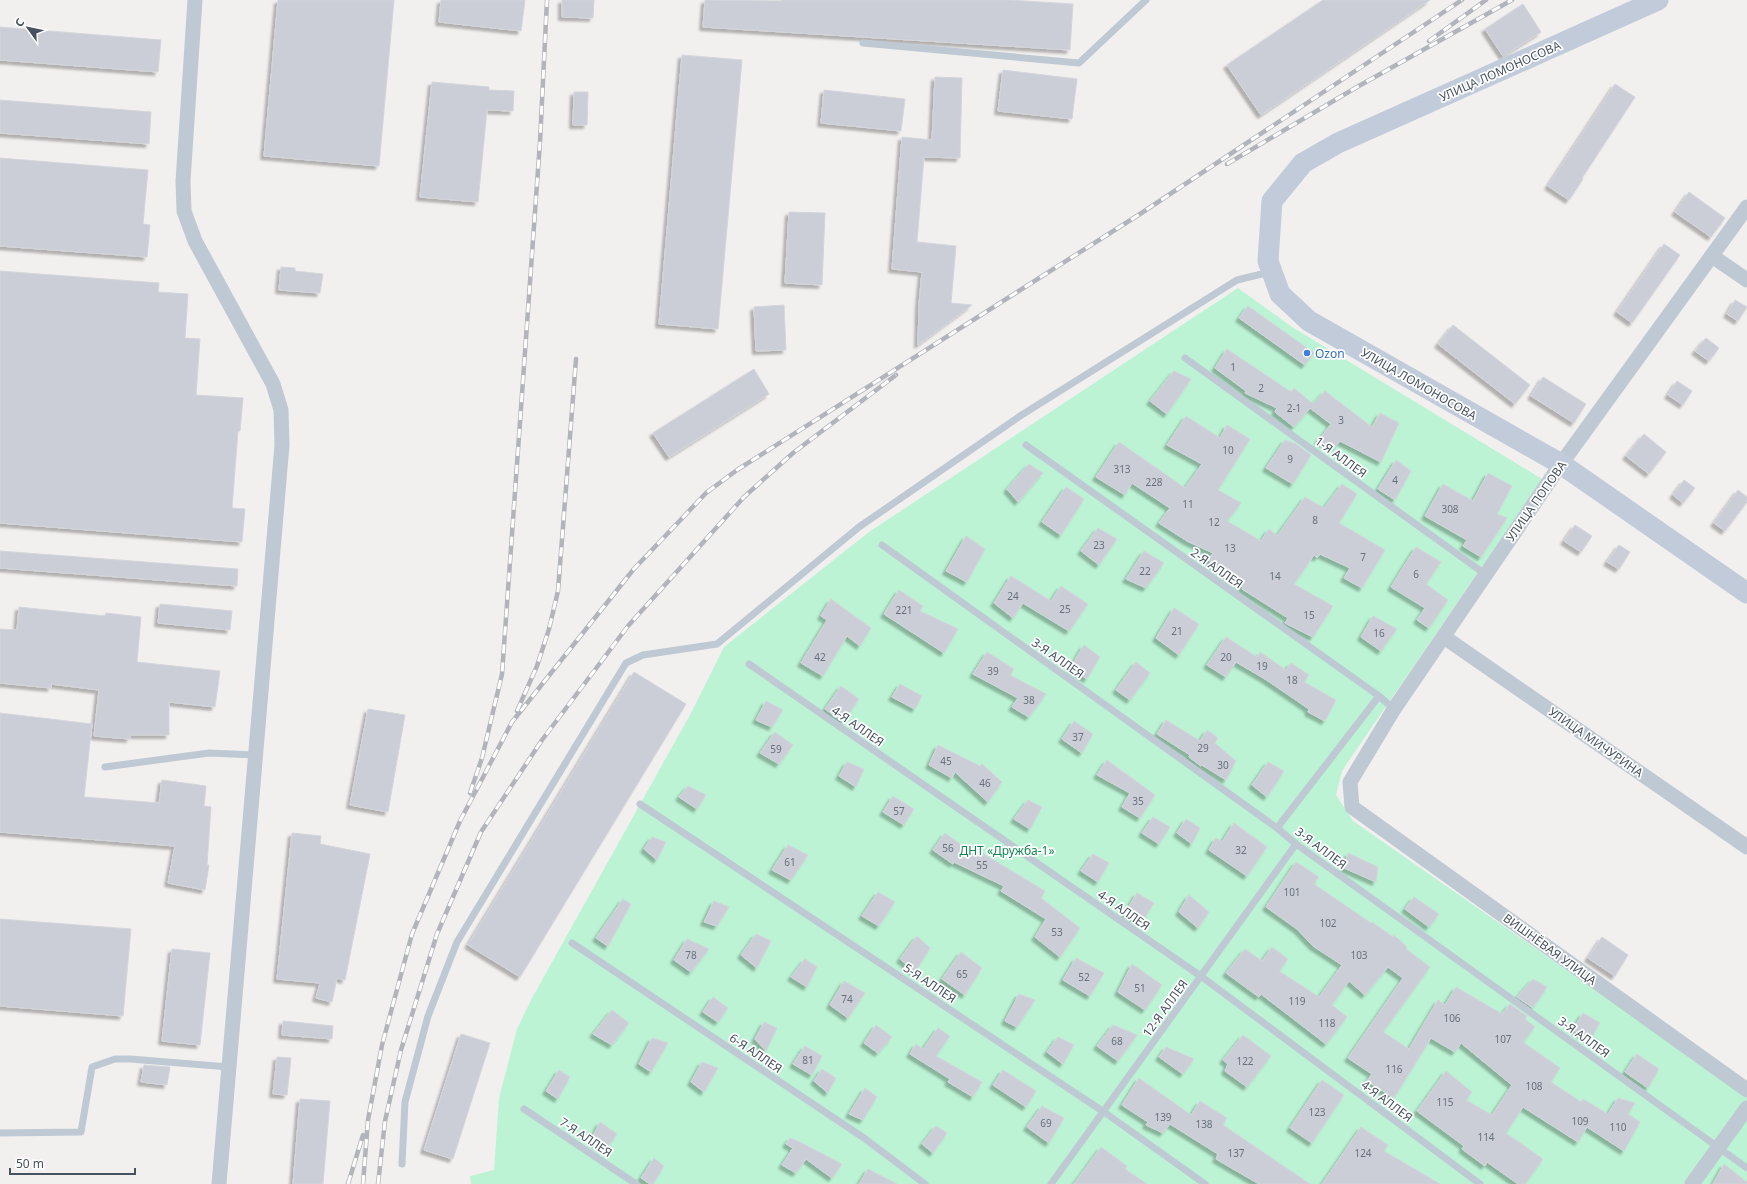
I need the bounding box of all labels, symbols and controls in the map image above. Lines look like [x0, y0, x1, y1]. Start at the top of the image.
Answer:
north arrow [8, 8, 48, 48]
text: С [11, 15, 27, 29]
street label: УЛИЦА ЛОМОНОСОВА [1437, 36, 1564, 105]
street label: УЛИЦА ЛОМОНОСОВА [1358, 344, 1480, 424]
place label: Ozon [1315, 345, 1345, 362]
marker: Ozon [1302, 348, 1312, 358]
house number: 1 [1230, 360, 1236, 374]
house number: 2 [1258, 381, 1264, 395]
house number: 2-1 [1287, 401, 1301, 415]
house number: 3 [1338, 413, 1344, 427]
street label: 1-Я АЛЛЕЯ [1312, 432, 1370, 482]
house number: 10 [1222, 443, 1234, 457]
house number: 9 [1287, 452, 1293, 466]
street label: УЛИЦА ПОПОВА [1502, 457, 1570, 545]
house number: 313 [1113, 462, 1131, 476]
house number: 4 [1392, 473, 1398, 487]
house number: 228 [1145, 475, 1163, 489]
house number: 11 [1182, 497, 1194, 511]
house number: 308 [1441, 502, 1459, 516]
house number: 8 [1312, 513, 1318, 527]
house number: 12 [1208, 515, 1220, 529]
house number: 23 [1093, 538, 1105, 552]
house number: 13 [1224, 541, 1236, 555]
street label: 2-Я АЛЛЕЯ [1187, 544, 1247, 592]
house number: 7 [1360, 550, 1366, 564]
house number: 22 [1139, 564, 1151, 578]
house number: 6 [1413, 567, 1419, 581]
house number: 14 [1269, 569, 1281, 583]
house number: 24 [1007, 589, 1019, 603]
house number: 25 [1059, 602, 1071, 616]
house number: 221 [895, 603, 913, 617]
house number: 15 [1303, 608, 1315, 622]
house number: 21 [1171, 624, 1183, 638]
house number: 16 [1373, 626, 1385, 640]
street label: 3-Я АЛЛЕЯ [1028, 634, 1088, 682]
house number: 42 [814, 650, 826, 664]
house number: 20 [1220, 650, 1232, 664]
house number: 19 [1256, 659, 1268, 673]
house number: 39 [987, 664, 999, 678]
house number: 18 [1286, 673, 1298, 687]
house number: 38 [1023, 693, 1035, 707]
street label: 4-Я АЛЛЕЯ [828, 702, 888, 750]
street label: УЛИЦА МИЧУРИНА [1545, 703, 1647, 781]
house number: 37 [1072, 730, 1084, 744]
house number: 29 [1197, 741, 1209, 755]
house number: 59 [770, 742, 782, 756]
house number: 45 [940, 754, 952, 768]
house number: 30 [1217, 758, 1229, 772]
house number: 46 [979, 776, 991, 790]
house number: 35 [1132, 794, 1144, 808]
house number: 57 [893, 804, 905, 818]
street label: 3-Я АЛЛЕЯ [1292, 823, 1350, 873]
house number: 56 [942, 841, 954, 855]
park label: ДНТ «Дружба-1» [959, 842, 1055, 859]
house number: 32 [1235, 843, 1247, 857]
house number: 61 [784, 855, 796, 869]
house number: 55 [976, 858, 988, 872]
house number: 101 [1283, 885, 1301, 899]
street label: 4-Я АЛЛЕЯ [1094, 886, 1154, 934]
street label: ВИШНЁВАЯ УЛИЦА [1500, 909, 1600, 989]
house number: 102 [1319, 916, 1337, 930]
house number: 53 [1051, 925, 1063, 939]
house number: 78 [685, 948, 697, 962]
house number: 103 [1350, 948, 1368, 962]
street label: 5-Я АЛЛЕЯ [900, 959, 960, 1007]
house number: 65 [956, 967, 968, 981]
house number: 52 [1078, 970, 1090, 984]
street label: 12-Я АЛЛЕЯ [1138, 976, 1192, 1040]
house number: 51 [1134, 981, 1146, 995]
house number: 74 [841, 992, 853, 1006]
house number: 119 [1288, 994, 1306, 1008]
house number: 106 [1443, 1011, 1461, 1025]
street label: 3-Я АЛЛЕЯ [1555, 1012, 1613, 1062]
house number: 118 [1318, 1016, 1336, 1030]
street label: 6-Я АЛЛЕЯ [726, 1029, 786, 1077]
house number: 107 [1494, 1032, 1512, 1046]
house number: 68 [1111, 1034, 1123, 1048]
house number: 81 [802, 1053, 814, 1067]
house number: 122 [1236, 1054, 1254, 1068]
house number: 116 [1385, 1062, 1403, 1076]
street label: 4-Я АЛЛЕЯ [1358, 1076, 1416, 1126]
house number: 108 [1525, 1079, 1543, 1093]
house number: 115 [1436, 1095, 1454, 1109]
house number: 123 [1308, 1105, 1326, 1119]
house number: 139 [1154, 1110, 1172, 1124]
street label: 7-Я АЛЛЕЯ [556, 1113, 616, 1161]
house number: 109 [1571, 1114, 1589, 1128]
house number: 69 [1040, 1116, 1052, 1130]
house number: 138 [1195, 1117, 1213, 1131]
house number: 110 [1609, 1120, 1627, 1134]
house number: 114 [1477, 1130, 1495, 1144]
house number: 137 [1227, 1146, 1245, 1160]
house number: 124 [1354, 1146, 1372, 1160]
scale bar [10, 1150, 135, 1176]
text: 50 m [16, 1155, 44, 1172]

